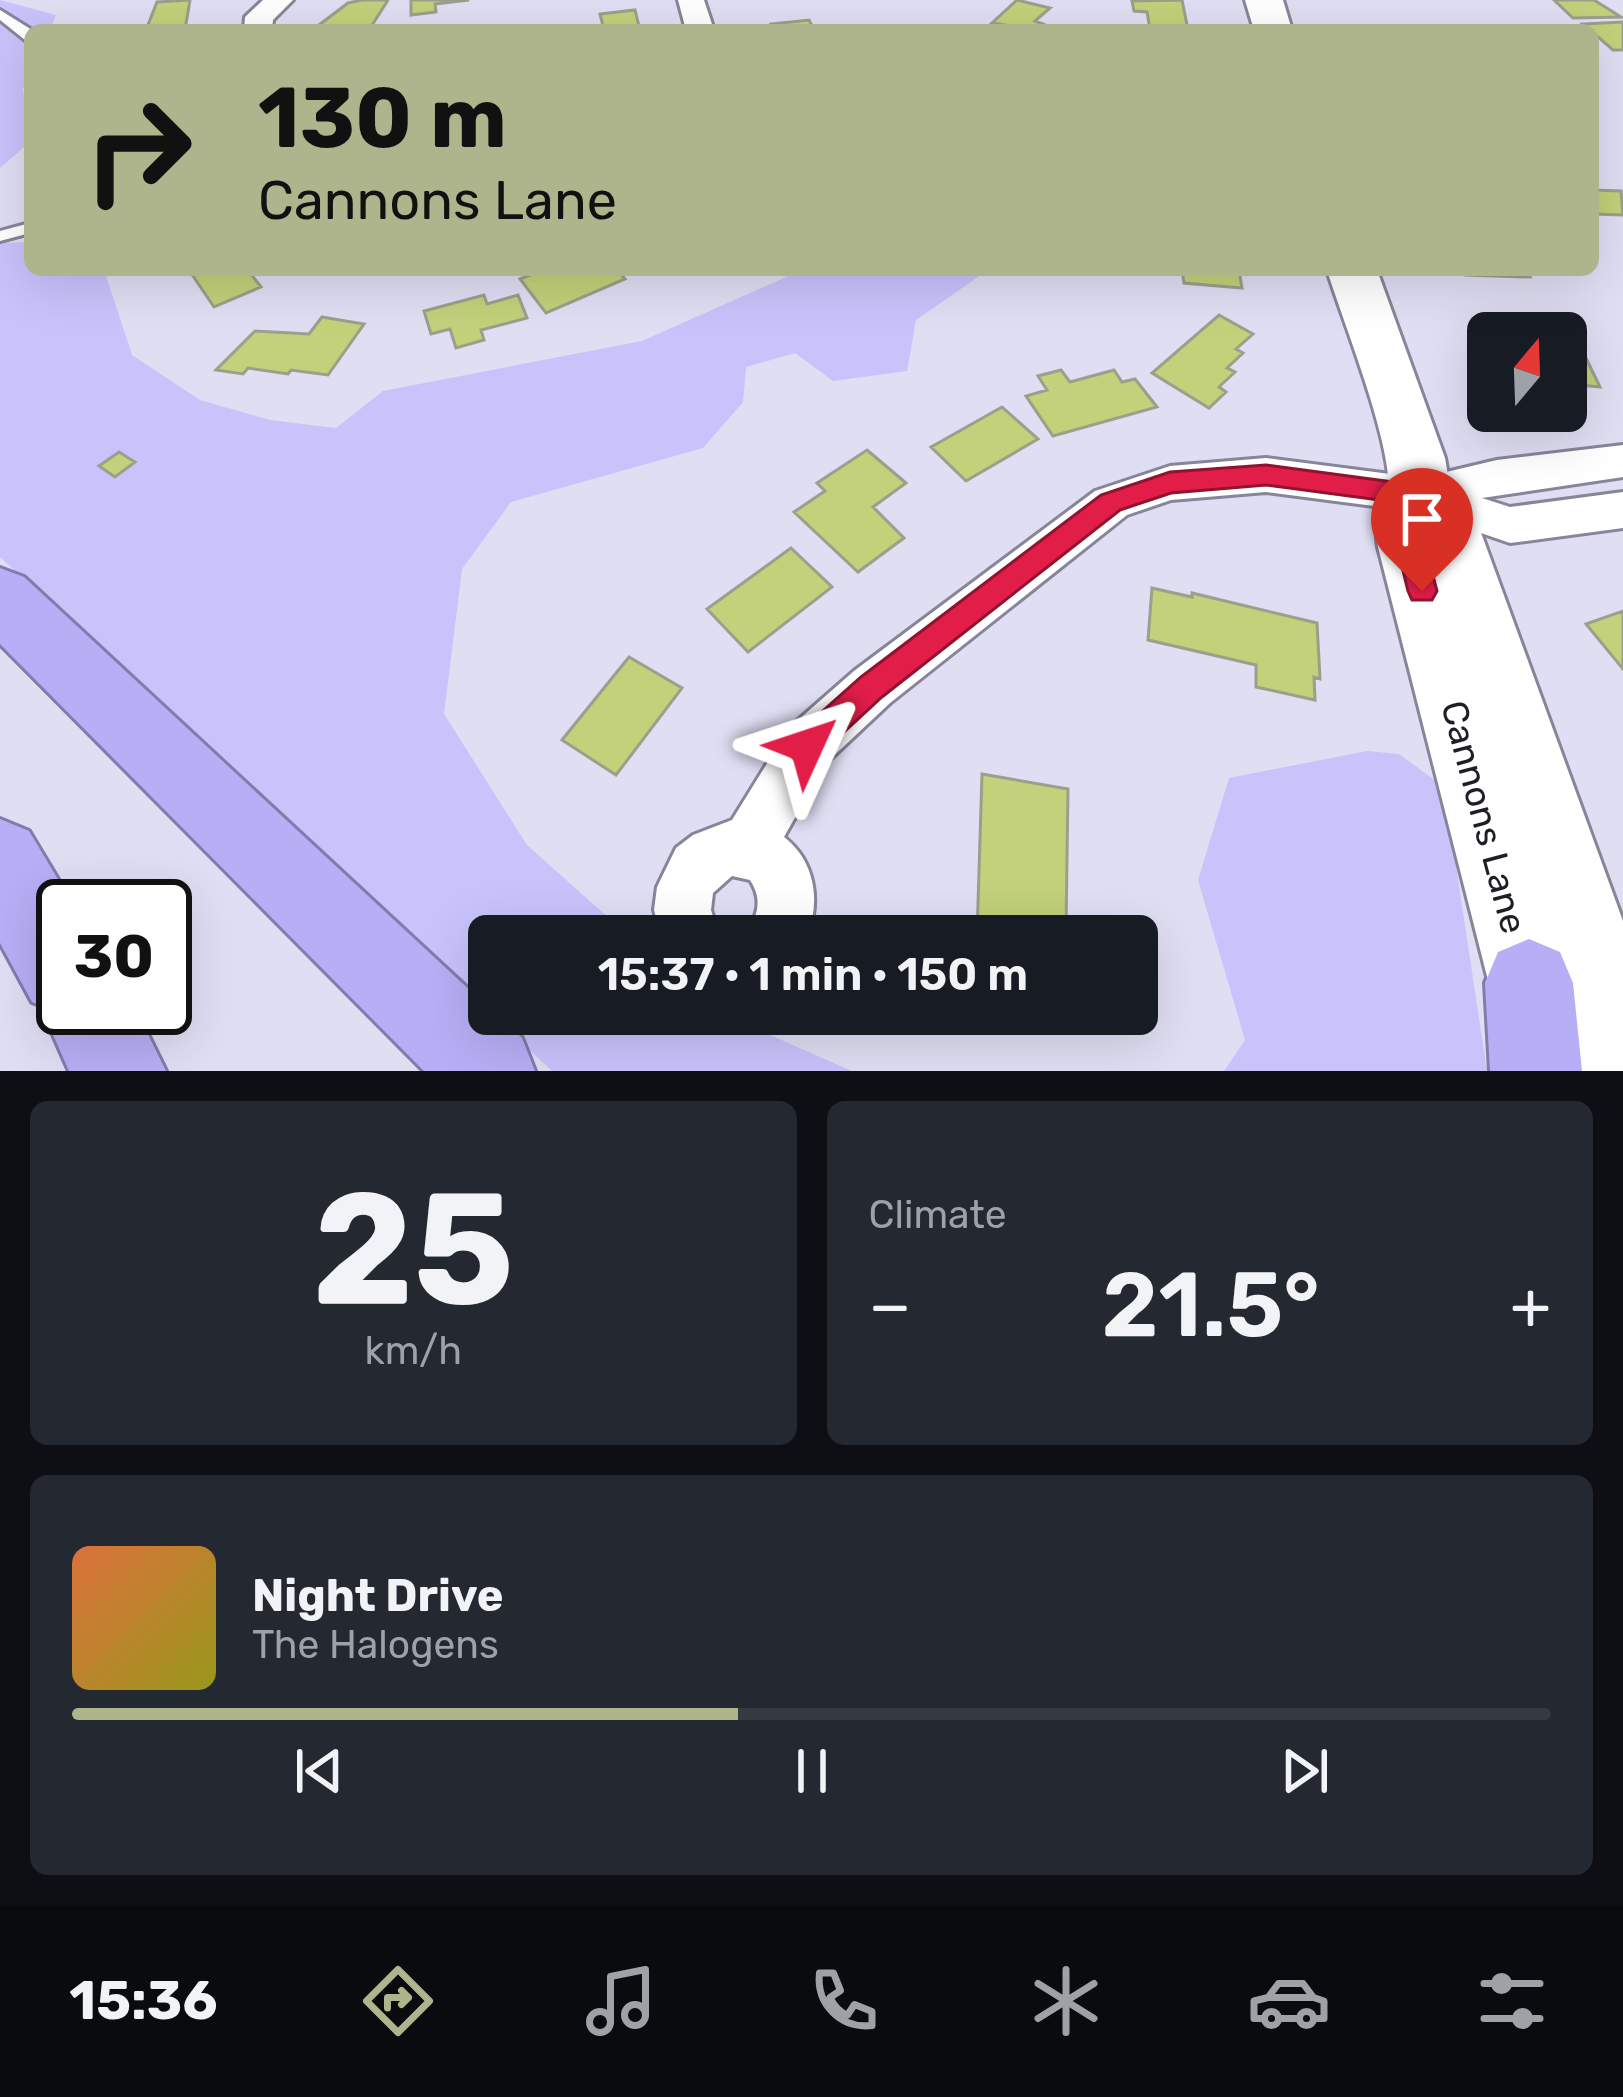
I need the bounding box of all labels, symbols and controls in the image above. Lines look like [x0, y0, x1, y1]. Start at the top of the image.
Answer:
text: 130 m [258, 68, 507, 168]
icon: right [60, 72, 216, 228]
text: Cannons Lane [258, 169, 617, 233]
north arrow [1467, 312, 1587, 432]
map controls [1467, 312, 1587, 432]
pin [1371, 468, 1473, 591]
icon: arrive [1389, 486, 1455, 552]
position arrow [744, 683, 870, 809]
street label: Cannons Lane [1432, 696, 1536, 938]
speed limit sign: 30 [36, 879, 192, 1035]
text: 15:37 · 1 min · 150 m [598, 948, 1028, 1001]
text: 25 [312, 1157, 514, 1342]
text: Climate [869, 1192, 1007, 1238]
text: 21.5° [1101, 1252, 1320, 1359]
text: − [869, 1266, 911, 1345]
text: + [1510, 1266, 1551, 1345]
text: km/h [365, 1328, 462, 1374]
text: Night Drive [252, 1569, 504, 1622]
text: The Halogens [252, 1622, 499, 1668]
icon: previous [286, 1738, 352, 1804]
icon: pause [779, 1738, 845, 1804]
icon: next [1272, 1738, 1338, 1804]
icon: directions [356, 1959, 440, 2043]
icon: music [579, 1959, 663, 2043]
icon: phone [802, 1959, 886, 2043]
icon: climate [1024, 1959, 1108, 2043]
icon: car [1247, 1959, 1331, 2043]
icon: filters [1470, 1959, 1554, 2043]
text: 15:36 [69, 1969, 218, 2033]

